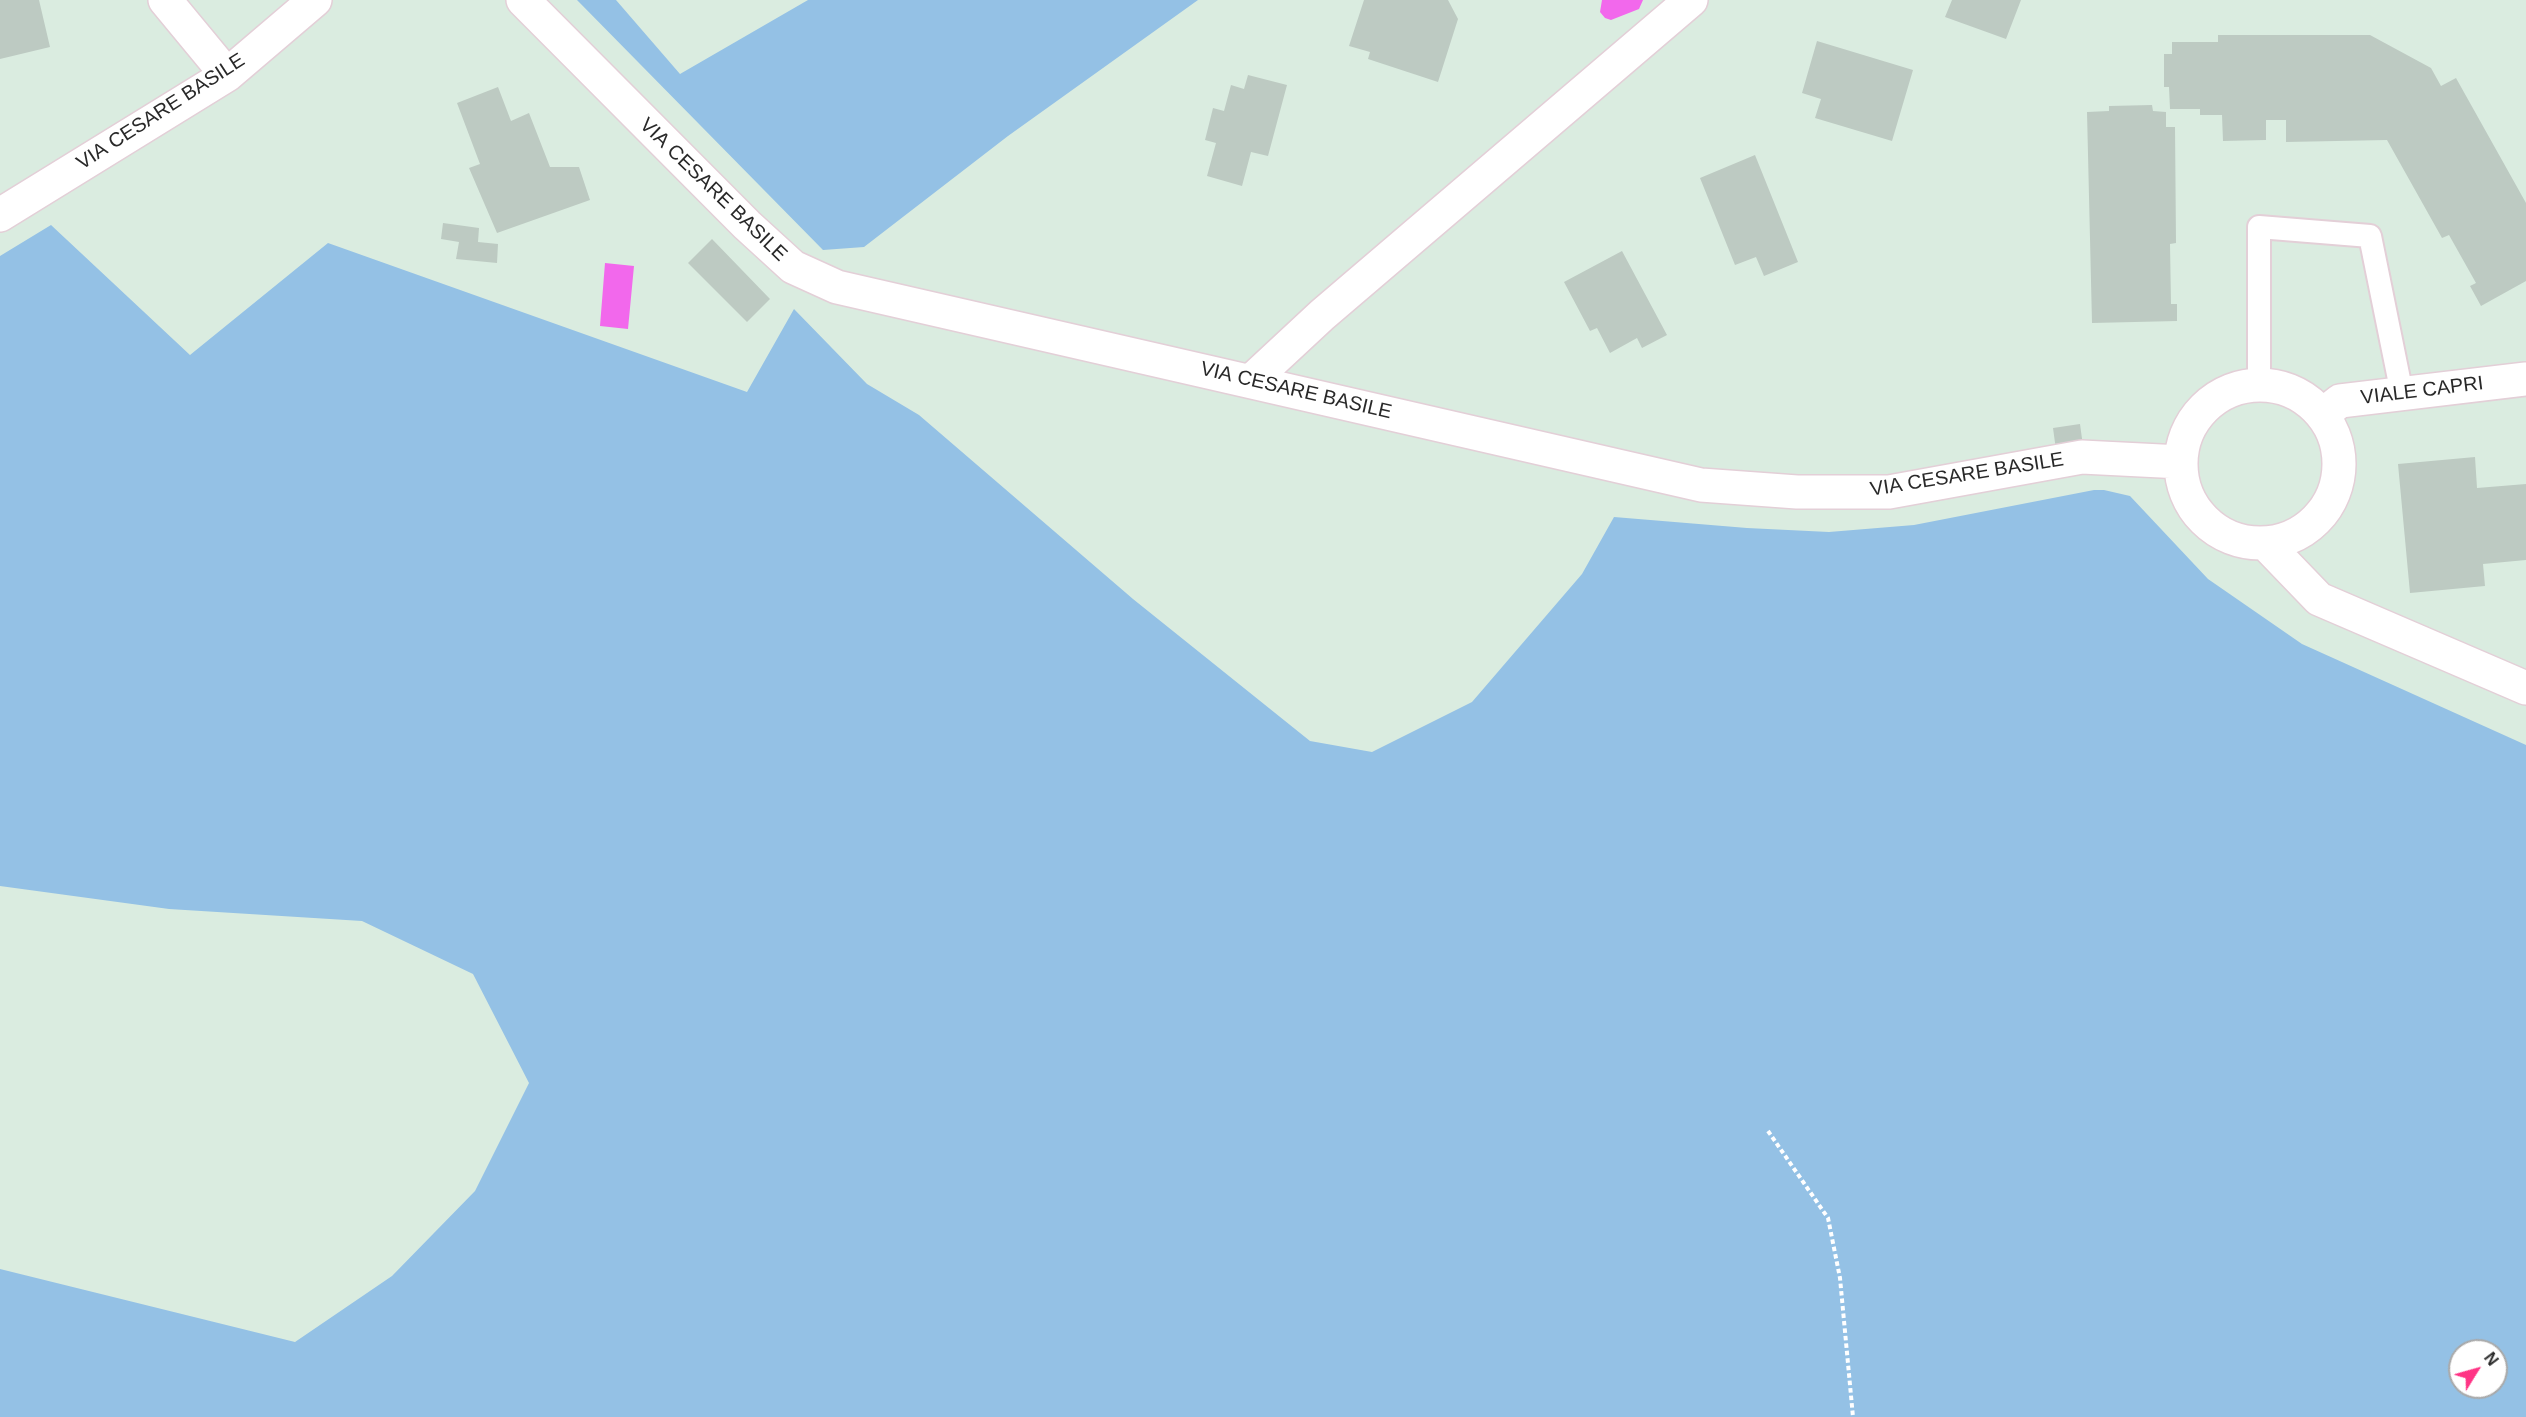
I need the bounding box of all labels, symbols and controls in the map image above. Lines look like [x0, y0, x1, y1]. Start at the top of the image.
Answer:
street label: VIA CESARE BASILE [72, 49, 250, 175]
street label: VIA CESARE BASILE [634, 113, 792, 267]
street label: VIA CESARE BASILE [1198, 357, 1394, 425]
street label: VIALE CAPRI [2359, 372, 2485, 410]
street label: VIA CESARE BASILE [1869, 448, 2065, 502]
north arrow [2448, 1339, 2508, 1399]
text: N [2481, 1349, 2501, 1369]

